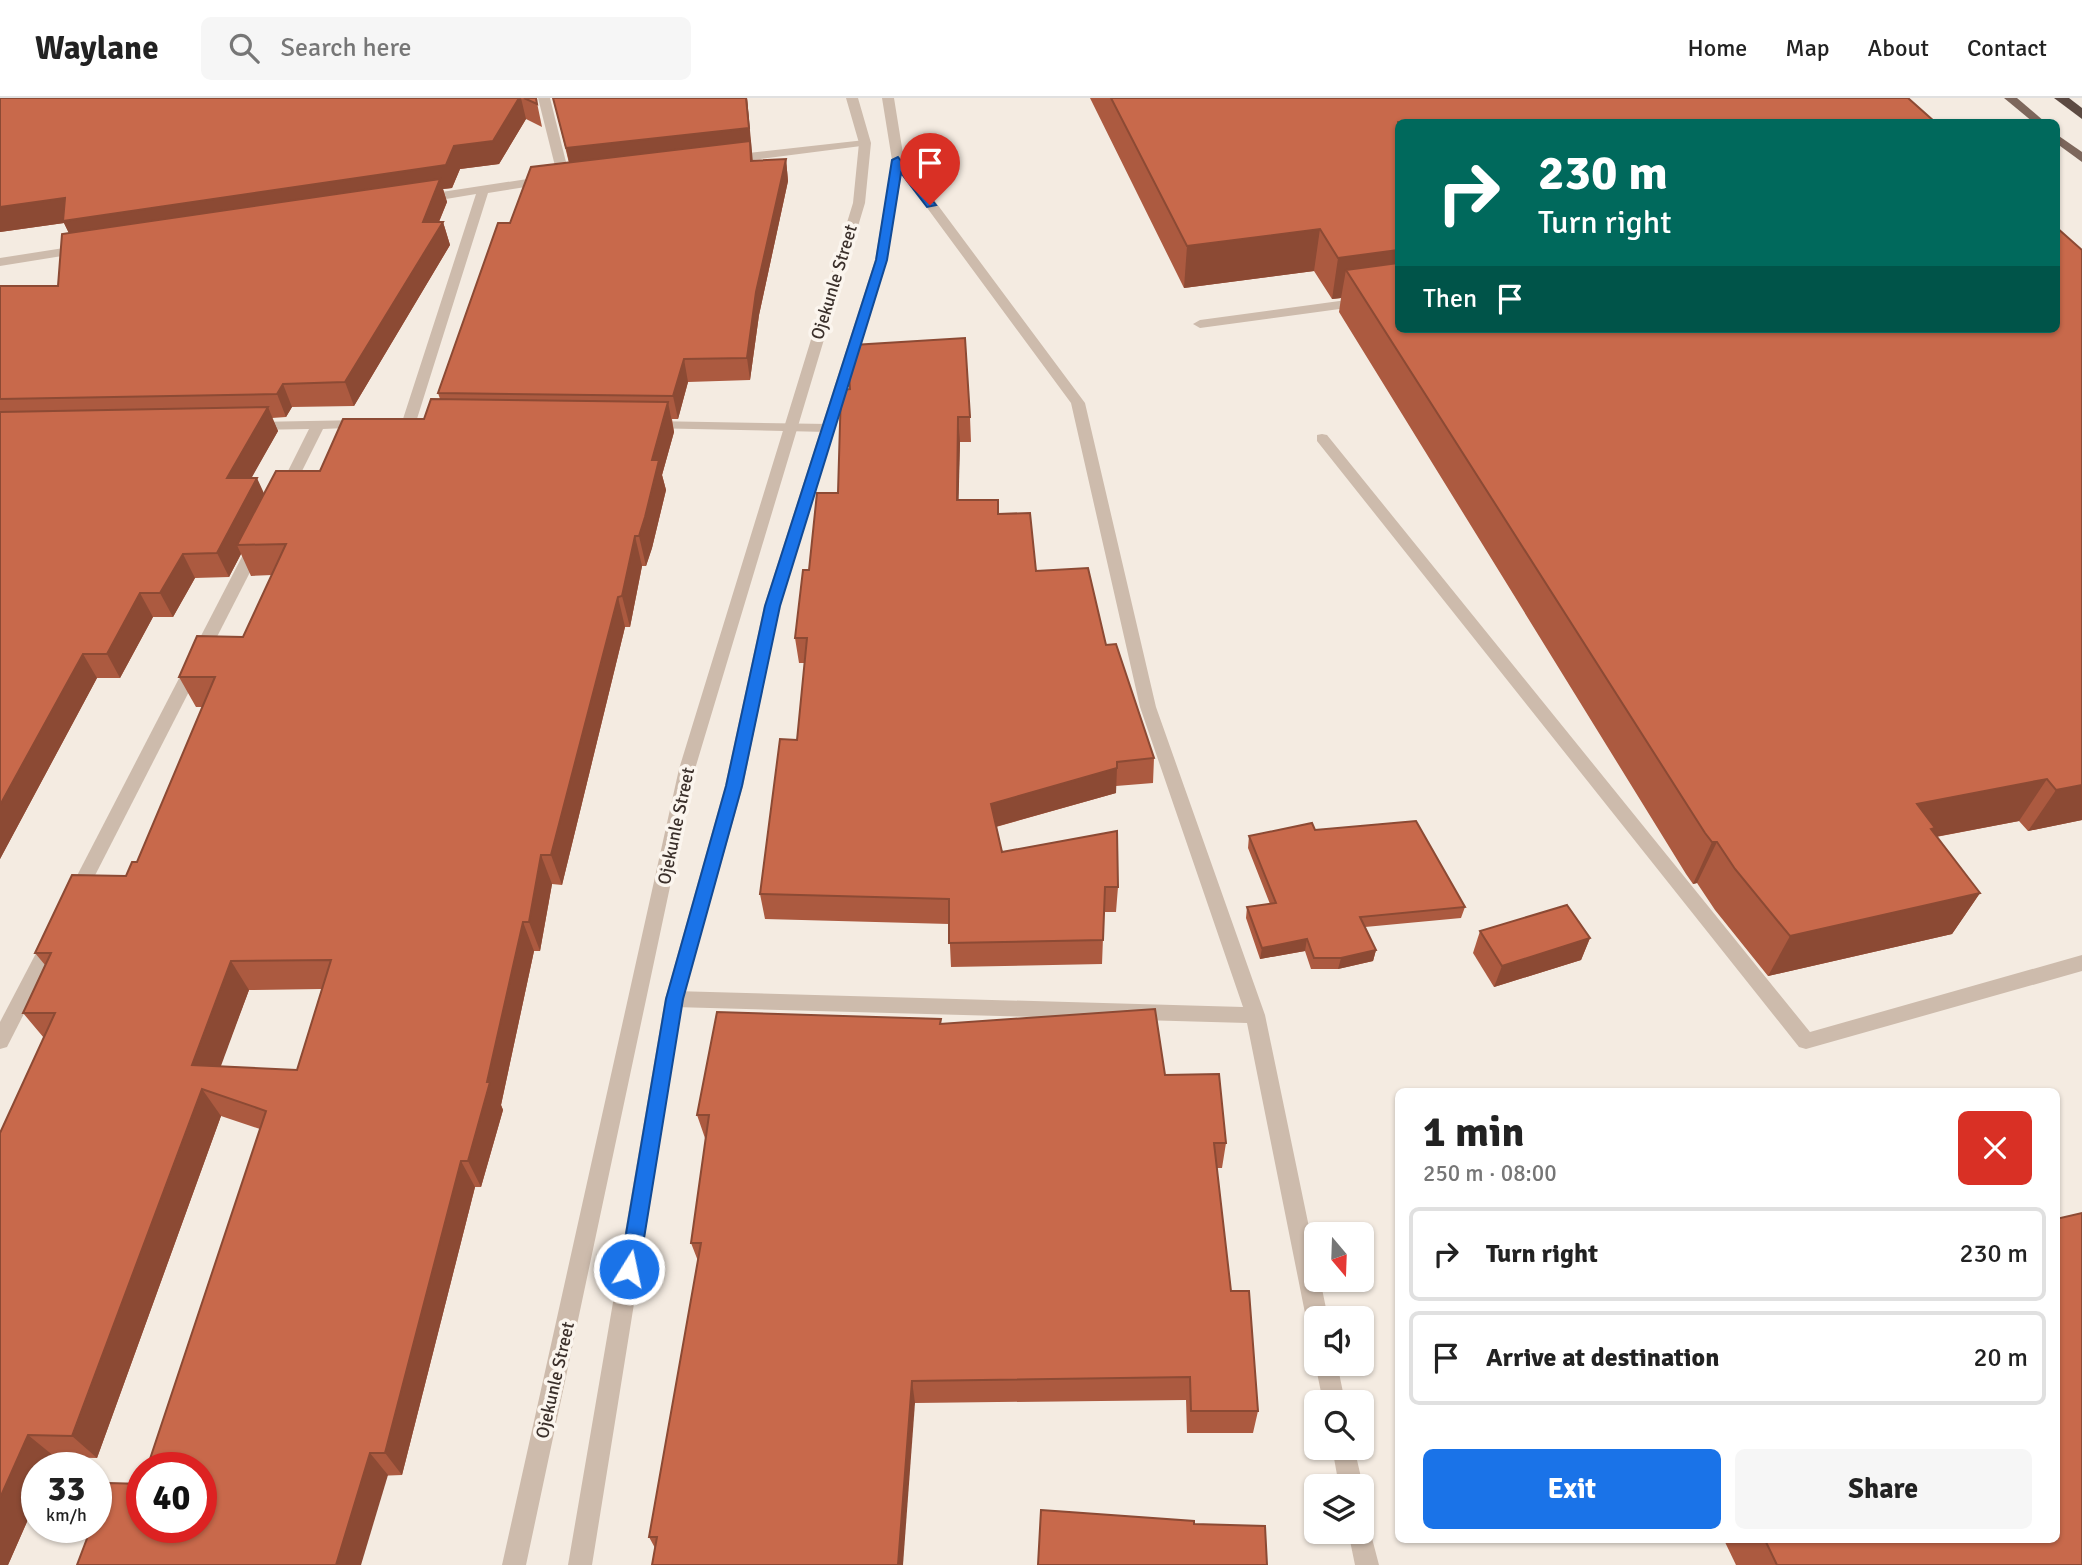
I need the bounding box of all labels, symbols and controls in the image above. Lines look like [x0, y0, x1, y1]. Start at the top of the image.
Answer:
search box [201, 17, 691, 80]
text: Waylane [35, 28, 159, 69]
icon: search [225, 29, 263, 67]
text: Search here [281, 32, 412, 64]
text: Home [1687, 33, 1747, 63]
text: Map [1785, 33, 1830, 63]
text: About [1868, 33, 1929, 63]
text: Contact [1967, 33, 2047, 63]
pin [900, 133, 960, 205]
text: 230 m [1538, 143, 1668, 203]
icon: arrive [911, 144, 949, 182]
icon: right [1423, 147, 1514, 238]
text: Turn right [1538, 203, 1671, 242]
street label: Ojekunle Street [806, 222, 862, 342]
icon: arrive [1491, 280, 1529, 318]
text: Then [1423, 283, 1477, 315]
street label: Ojekunle Street [653, 765, 699, 887]
text: 1 min [1423, 1107, 1524, 1158]
button: close [1958, 1111, 2032, 1185]
text: 250 m · 08:00 [1423, 1159, 1557, 1188]
north arrow [1304, 1222, 1374, 1292]
map controls [1304, 1222, 1374, 1544]
position arrow [592, 1232, 666, 1306]
icon: right [1427, 1235, 1465, 1273]
text: Turn right [1486, 1238, 1598, 1270]
text: 230 m [1959, 1238, 2028, 1270]
button: sound [1304, 1306, 1374, 1376]
street label: Ojekunle Street [531, 1319, 579, 1441]
icon: arrive [1427, 1339, 1465, 1377]
text: Arrive at destination [1486, 1342, 1719, 1374]
text: 20 m [1973, 1342, 2028, 1374]
button: search [1304, 1390, 1374, 1460]
button: Exit [1423, 1449, 1721, 1529]
button: Share [1735, 1449, 2032, 1529]
speed limit sign: 40 [126, 1452, 217, 1543]
text: 33 [48, 1467, 85, 1510]
button: layers [1304, 1474, 1374, 1544]
text: km/h [46, 1504, 87, 1526]

